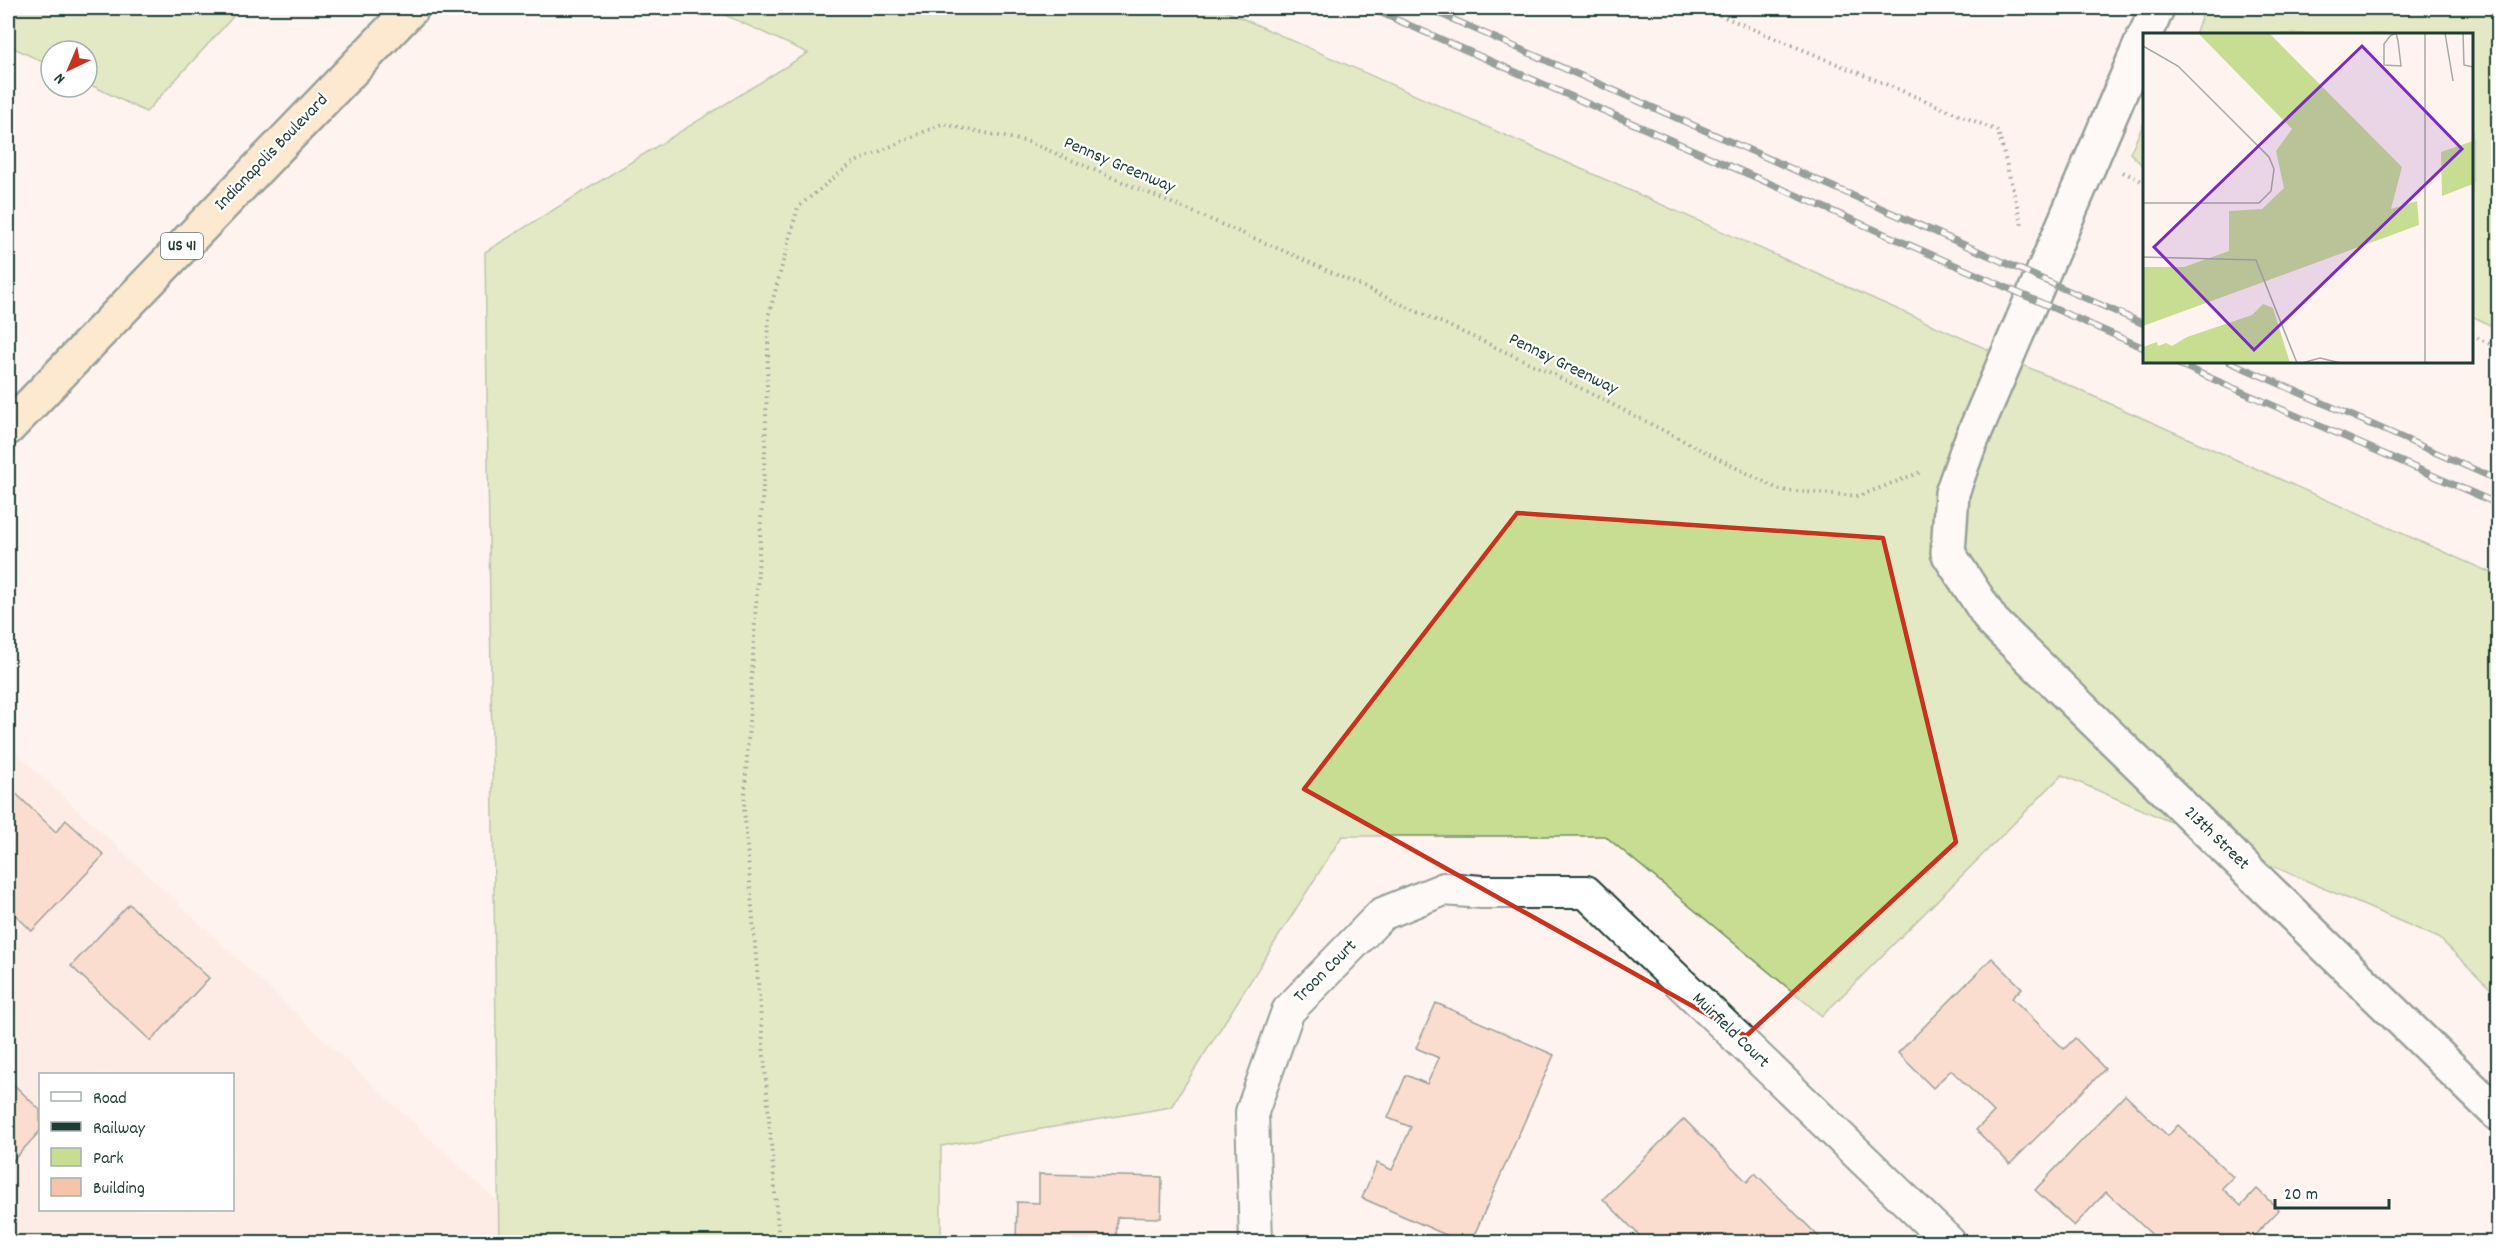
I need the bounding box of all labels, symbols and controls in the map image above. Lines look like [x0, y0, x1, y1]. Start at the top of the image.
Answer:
inset map [2143, 33, 2473, 363]
north arrow [39, 39, 99, 99]
text: N [49, 67, 71, 89]
street label: Indianapolis Boulevard [210, 89, 334, 217]
street label: Pennsy Greenway [1059, 131, 1179, 201]
road number: US 41 [161, 233, 203, 259]
street label: Pennsy Greenway [1504, 328, 1623, 403]
street label: 213th Street [2178, 801, 2255, 877]
street label: Troon Court [1289, 935, 1363, 1009]
street label: Muirfield Court [1686, 988, 1775, 1075]
legend [39, 1073, 234, 1211]
text: Road [93, 1087, 127, 1112]
text: Railway [93, 1117, 146, 1142]
text: Park [93, 1147, 124, 1172]
scale bar [2275, 1172, 2389, 1210]
text: Building [93, 1177, 145, 1202]
text: 20 m [2284, 1183, 2318, 1208]

